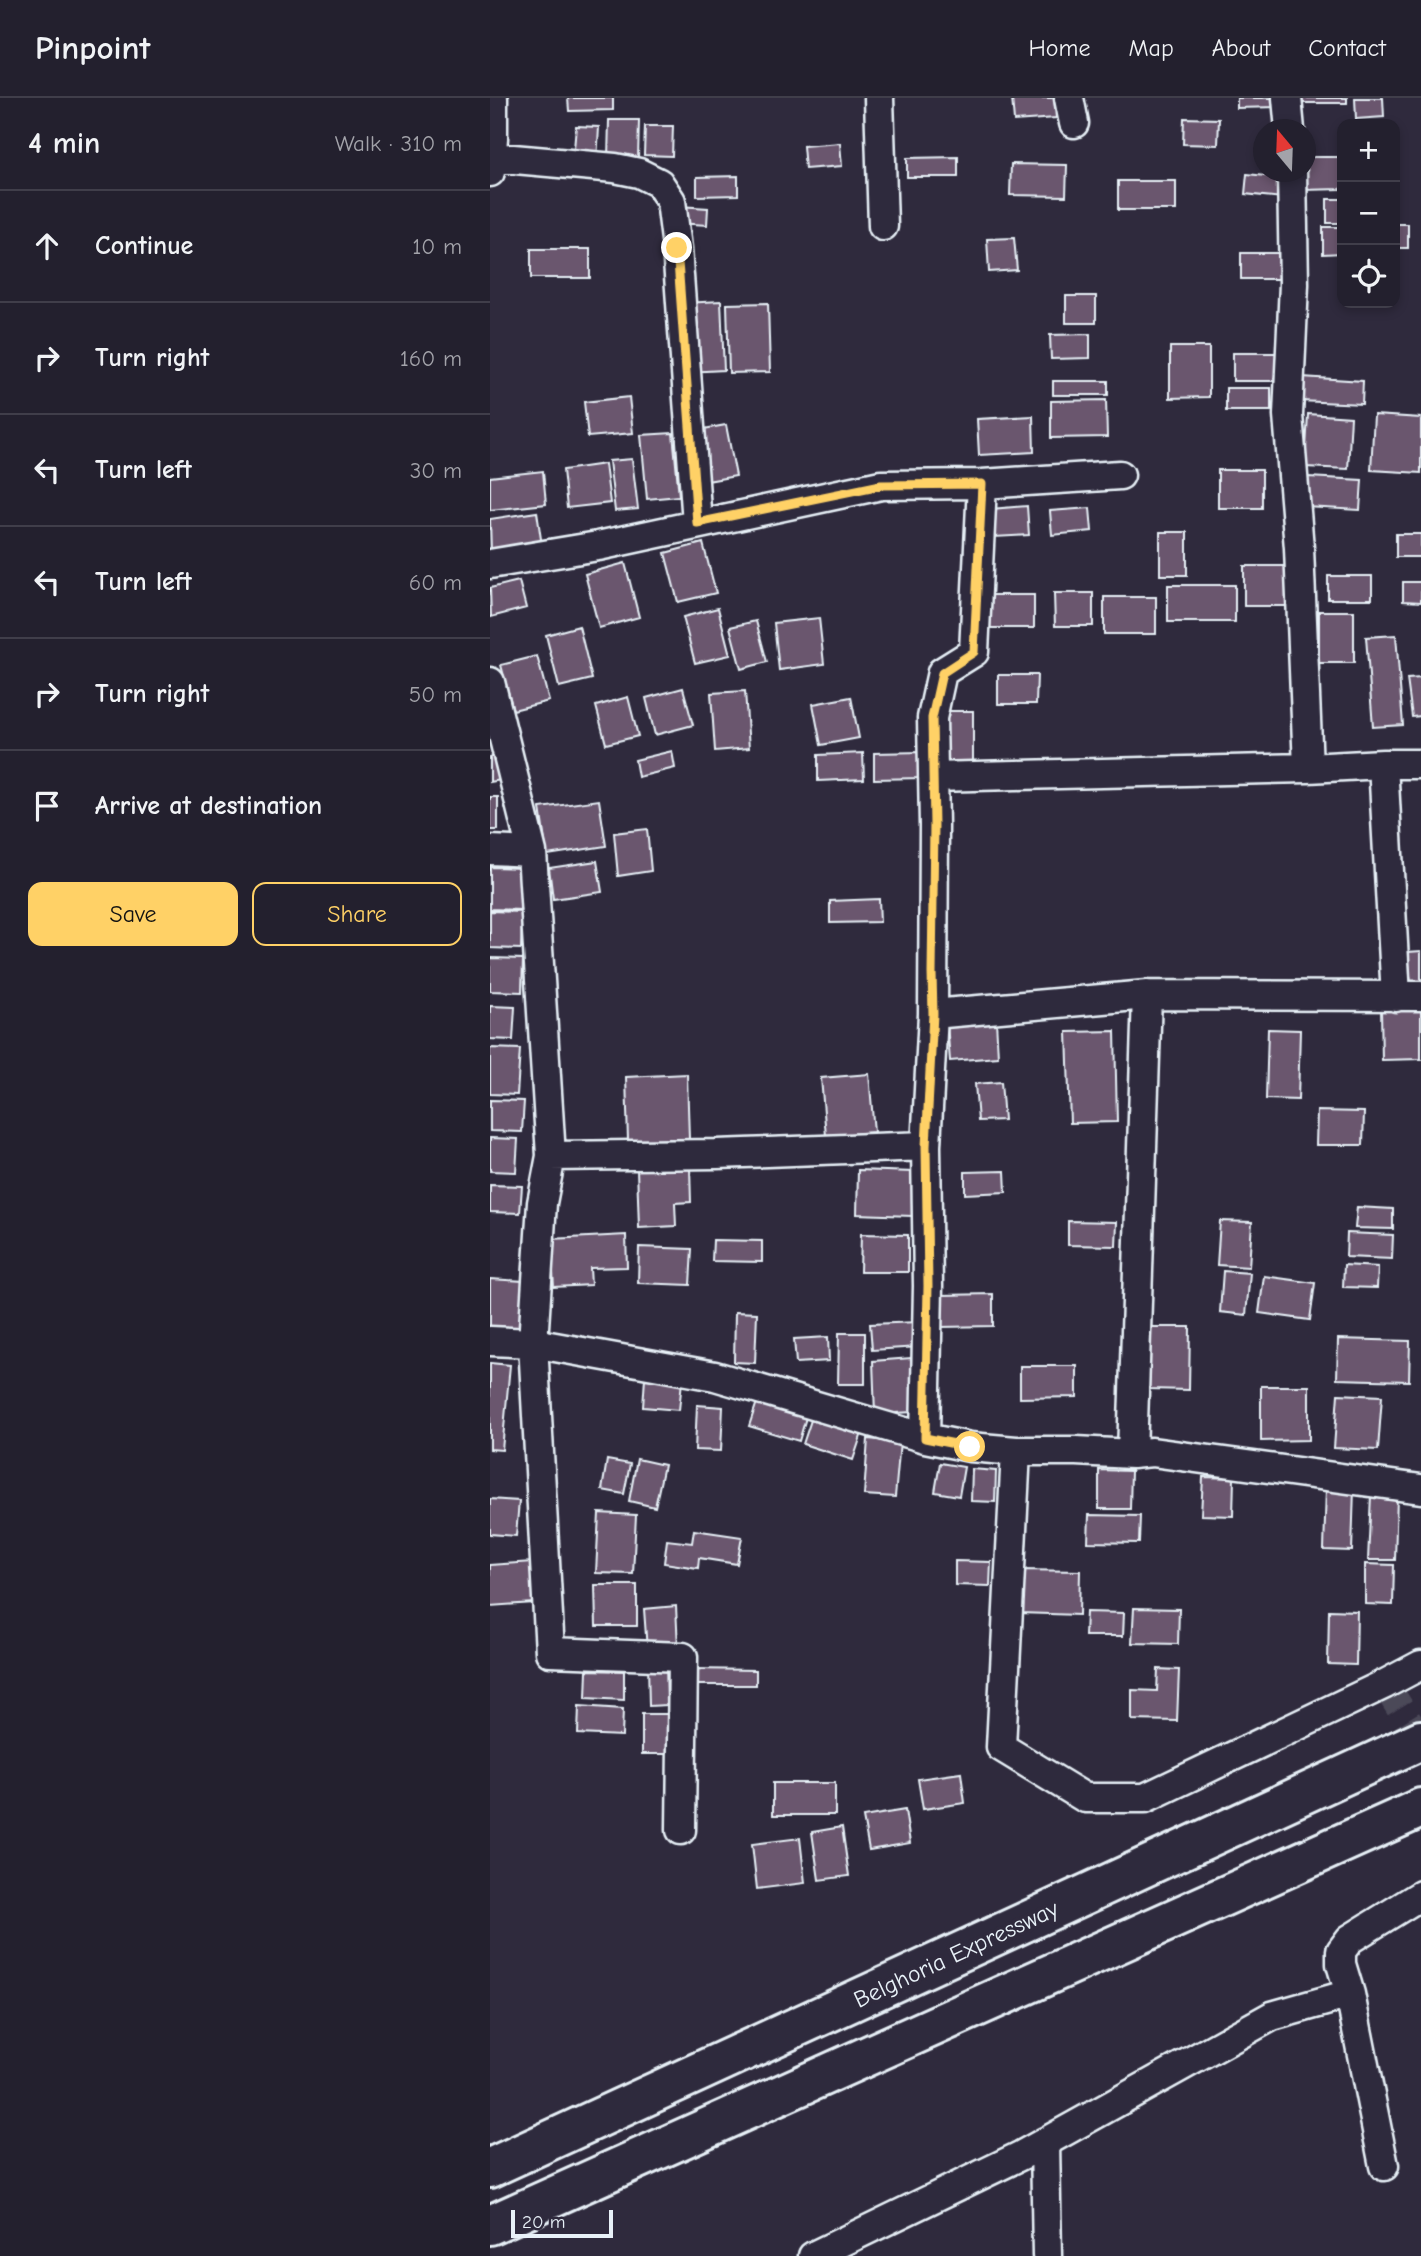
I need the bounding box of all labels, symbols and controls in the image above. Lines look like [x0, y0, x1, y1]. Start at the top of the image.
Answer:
text: Pinpoint [35, 29, 150, 67]
text: Home [1029, 34, 1090, 62]
text: Map [1128, 34, 1174, 62]
text: About [1212, 34, 1270, 62]
text: Contact [1308, 34, 1386, 62]
north arrow [1253, 119, 1316, 182]
map controls [1337, 119, 1400, 308]
button: + [1337, 119, 1400, 182]
text: 4 min [28, 126, 100, 161]
text: Walk · 310 m [335, 130, 462, 157]
button: − [1337, 182, 1400, 245]
icon: ahead [28, 227, 66, 265]
text: Continue [95, 231, 193, 261]
route end [661, 232, 692, 263]
text: 10 m [412, 233, 462, 260]
button: locate [1337, 245, 1400, 308]
icon: right [28, 339, 66, 377]
text: Turn right [95, 343, 209, 373]
text: 160 m [400, 345, 462, 372]
icon: left [28, 451, 66, 489]
text: Turn left [95, 455, 192, 485]
text: 30 m [410, 457, 462, 484]
icon: left [28, 563, 66, 601]
text: Turn left [95, 567, 192, 597]
text: 60 m [409, 569, 462, 596]
icon: right [28, 675, 66, 713]
text: Turn right [95, 679, 209, 709]
text: 50 m [409, 681, 462, 708]
icon: arrive [28, 787, 66, 825]
text: Arrive at destination [95, 791, 322, 821]
button: Save [28, 882, 238, 946]
button: Share [252, 882, 462, 946]
route start [954, 1431, 985, 1462]
street label: Belghoria Expressway [849, 1894, 1063, 2014]
scale bar [511, 2207, 612, 2239]
text: 20 m [522, 2211, 566, 2233]

